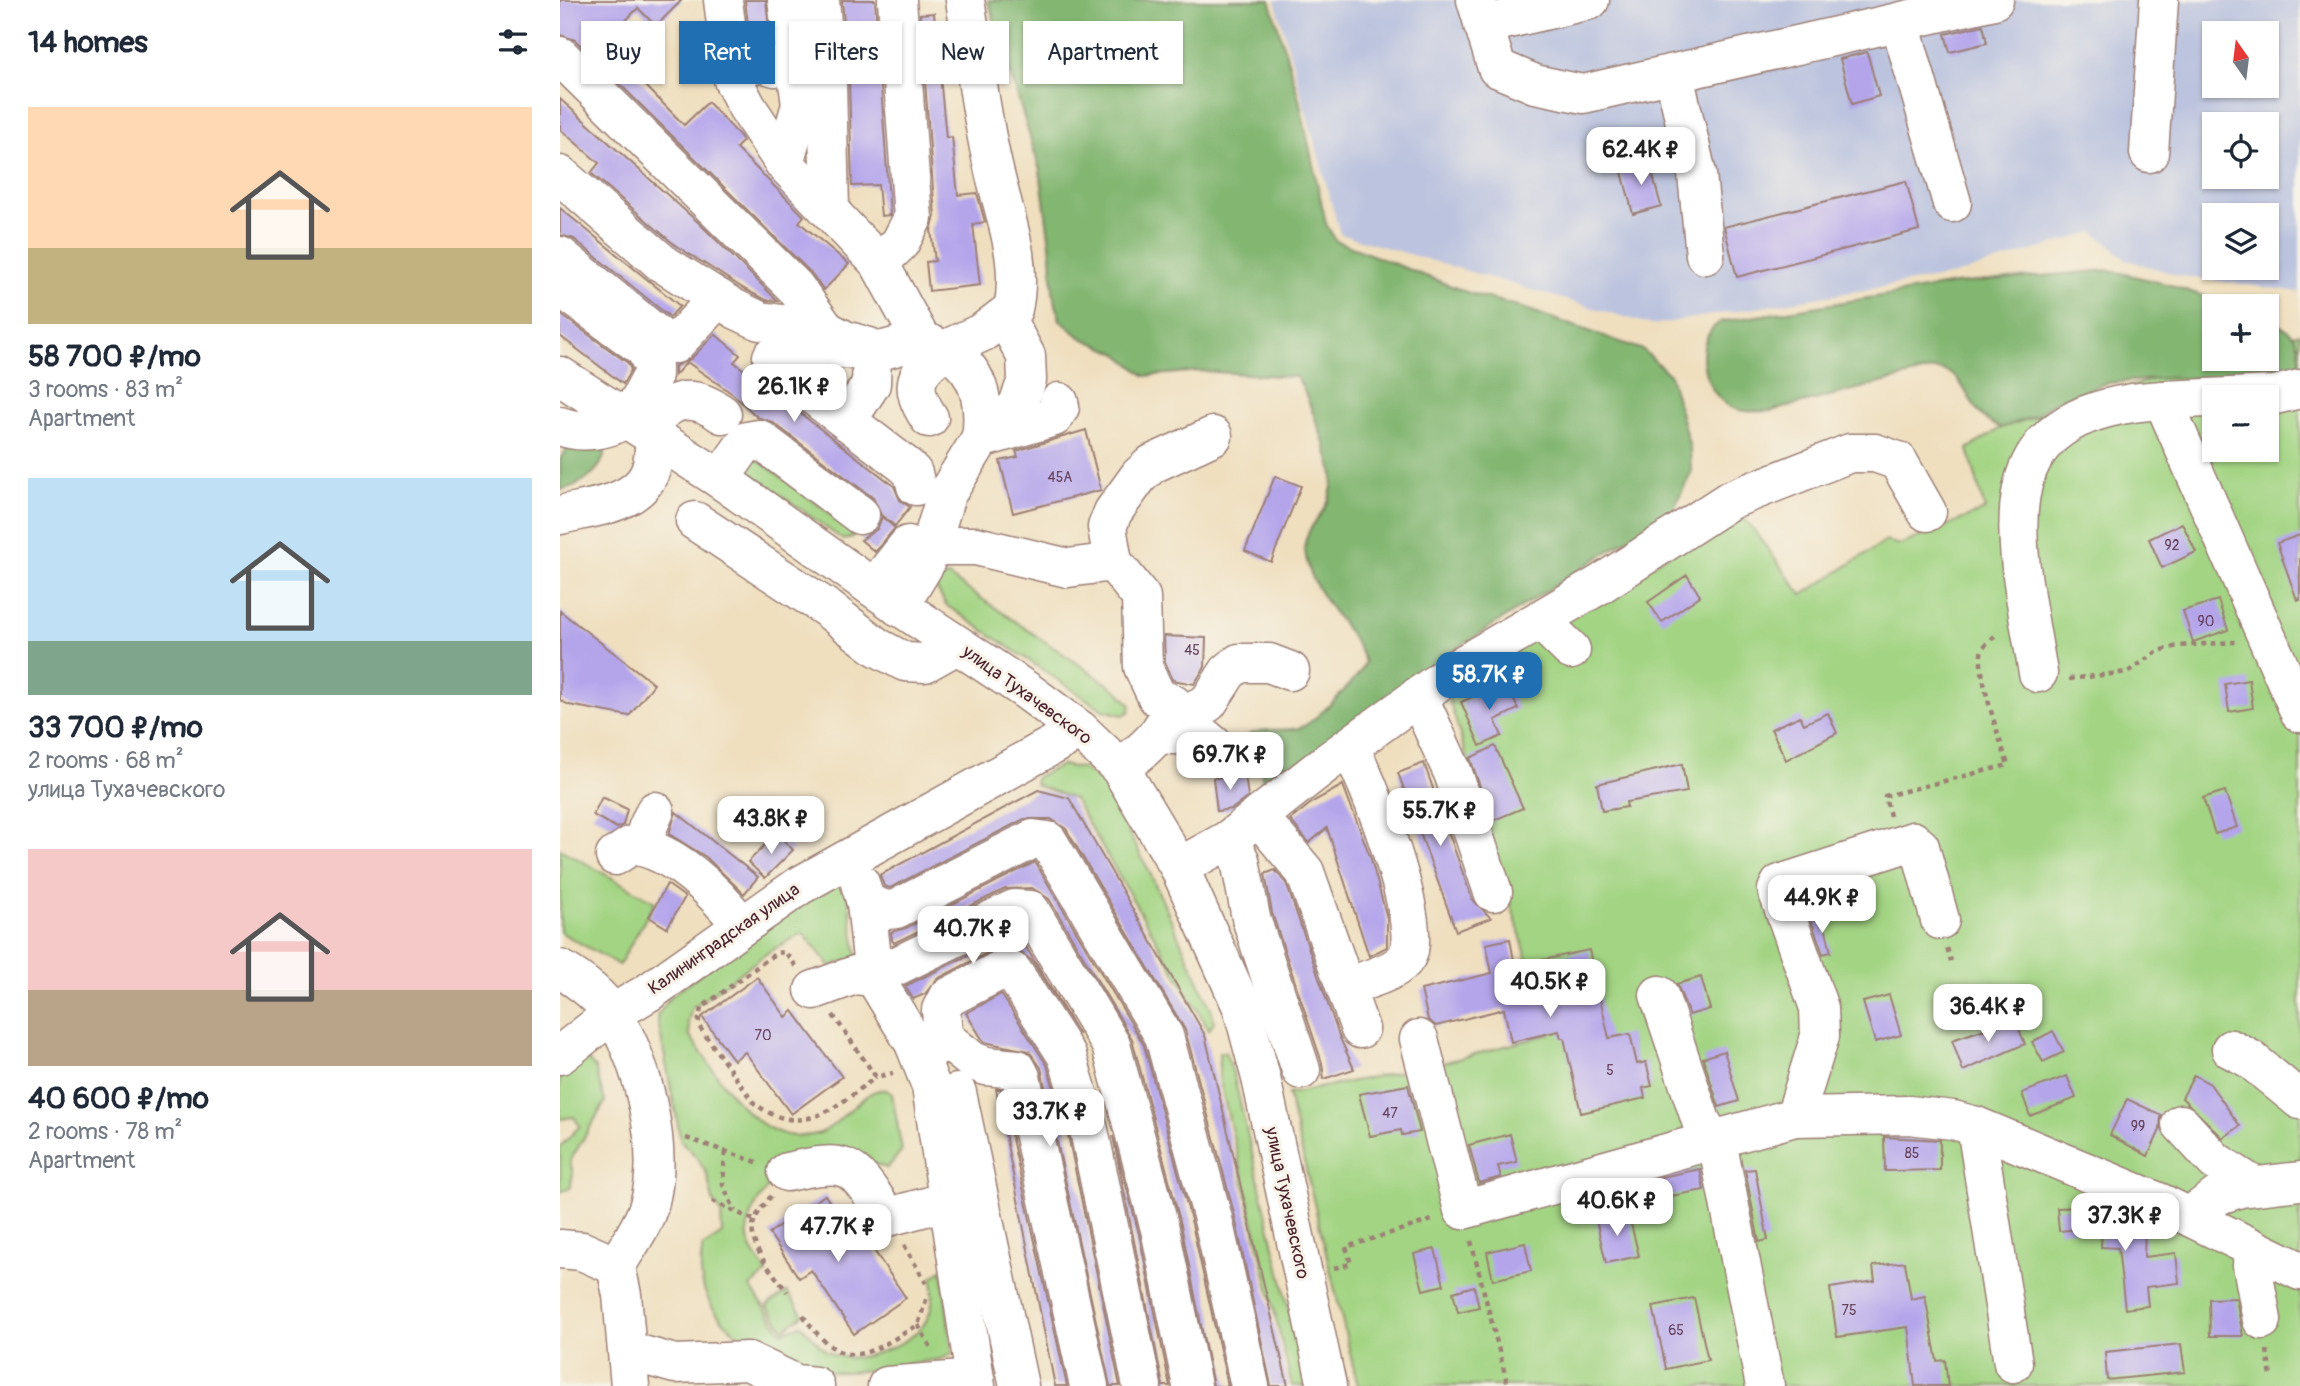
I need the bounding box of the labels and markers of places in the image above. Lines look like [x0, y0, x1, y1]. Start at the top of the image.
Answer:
pin: 62.4K ₽ [1576, 128, 1706, 187]
pin: 26.1K ₽ [729, 364, 859, 424]
pin: 58.7K ₽ [1424, 652, 1554, 712]
pin: 69.7K ₽ [1165, 732, 1295, 792]
pin: 55.7K ₽ [1375, 788, 1505, 848]
pin: 43.8K ₽ [706, 796, 836, 856]
pin: 44.9K ₽ [1757, 876, 1887, 935]
pin: 40.7K ₽ [908, 906, 1038, 966]
pin: 40.5K ₽ [1485, 960, 1615, 1019]
pin: 36.4K ₽ [1923, 984, 2053, 1044]
pin: 33.7K ₽ [985, 1090, 1115, 1149]
pin: 40.6K ₽ [1552, 1178, 1682, 1238]
pin: 37.3K ₽ [2060, 1194, 2190, 1253]
pin: 47.7K ₽ [773, 1204, 903, 1264]

